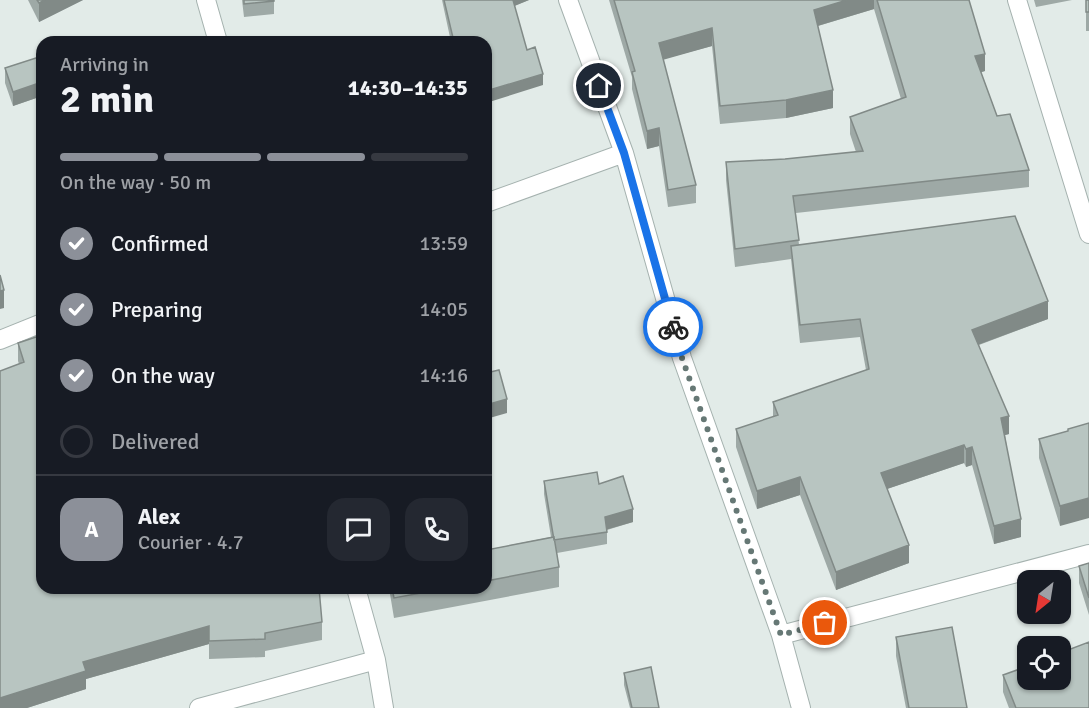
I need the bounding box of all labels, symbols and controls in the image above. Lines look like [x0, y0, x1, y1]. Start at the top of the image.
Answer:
text: Arriving in [60, 52, 149, 77]
pin [573, 60, 624, 111]
icon: home [582, 69, 615, 102]
text: 14:30–14:35 [348, 74, 468, 101]
text: 2 min [60, 75, 154, 123]
text: On the way · 50 m [60, 170, 211, 195]
icon: check [60, 227, 93, 260]
text: Confirmed [111, 230, 209, 257]
text: 13:59 [419, 231, 468, 256]
icon: check [60, 293, 93, 326]
text: Preparing [111, 296, 203, 323]
text: 14:05 [419, 297, 468, 322]
courier [643, 297, 703, 357]
icon: bike [657, 311, 690, 344]
icon: check [60, 359, 93, 392]
text: On the way [111, 362, 215, 389]
text: 14:16 [419, 363, 468, 388]
text: Delivered [111, 428, 199, 455]
button: chat [327, 498, 390, 561]
button: phone [405, 498, 468, 561]
text: Alex [138, 503, 180, 530]
text: A [84, 516, 99, 543]
text: Courier · 4.7 [138, 530, 244, 555]
north arrow [1017, 570, 1071, 624]
map controls [1017, 570, 1071, 690]
pin [799, 597, 850, 648]
icon: bag [808, 606, 841, 639]
button: locate [1017, 636, 1071, 690]

